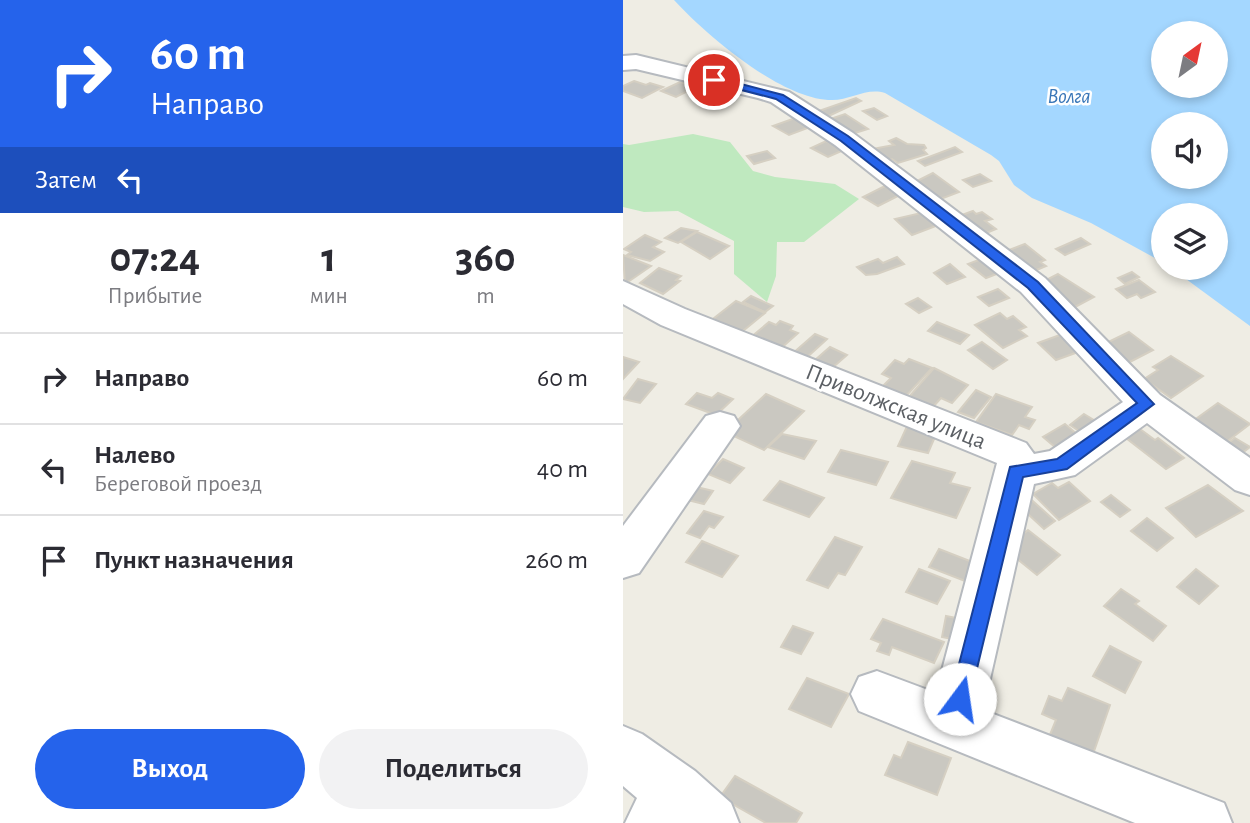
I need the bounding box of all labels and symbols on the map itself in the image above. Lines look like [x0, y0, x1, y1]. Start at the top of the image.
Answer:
north arrow [1151, 21, 1229, 98]
pin [684, 50, 744, 110]
water label: Волга [1047, 86, 1091, 107]
street label: Приволжская улица [802, 360, 989, 454]
position arrow [923, 662, 997, 736]

